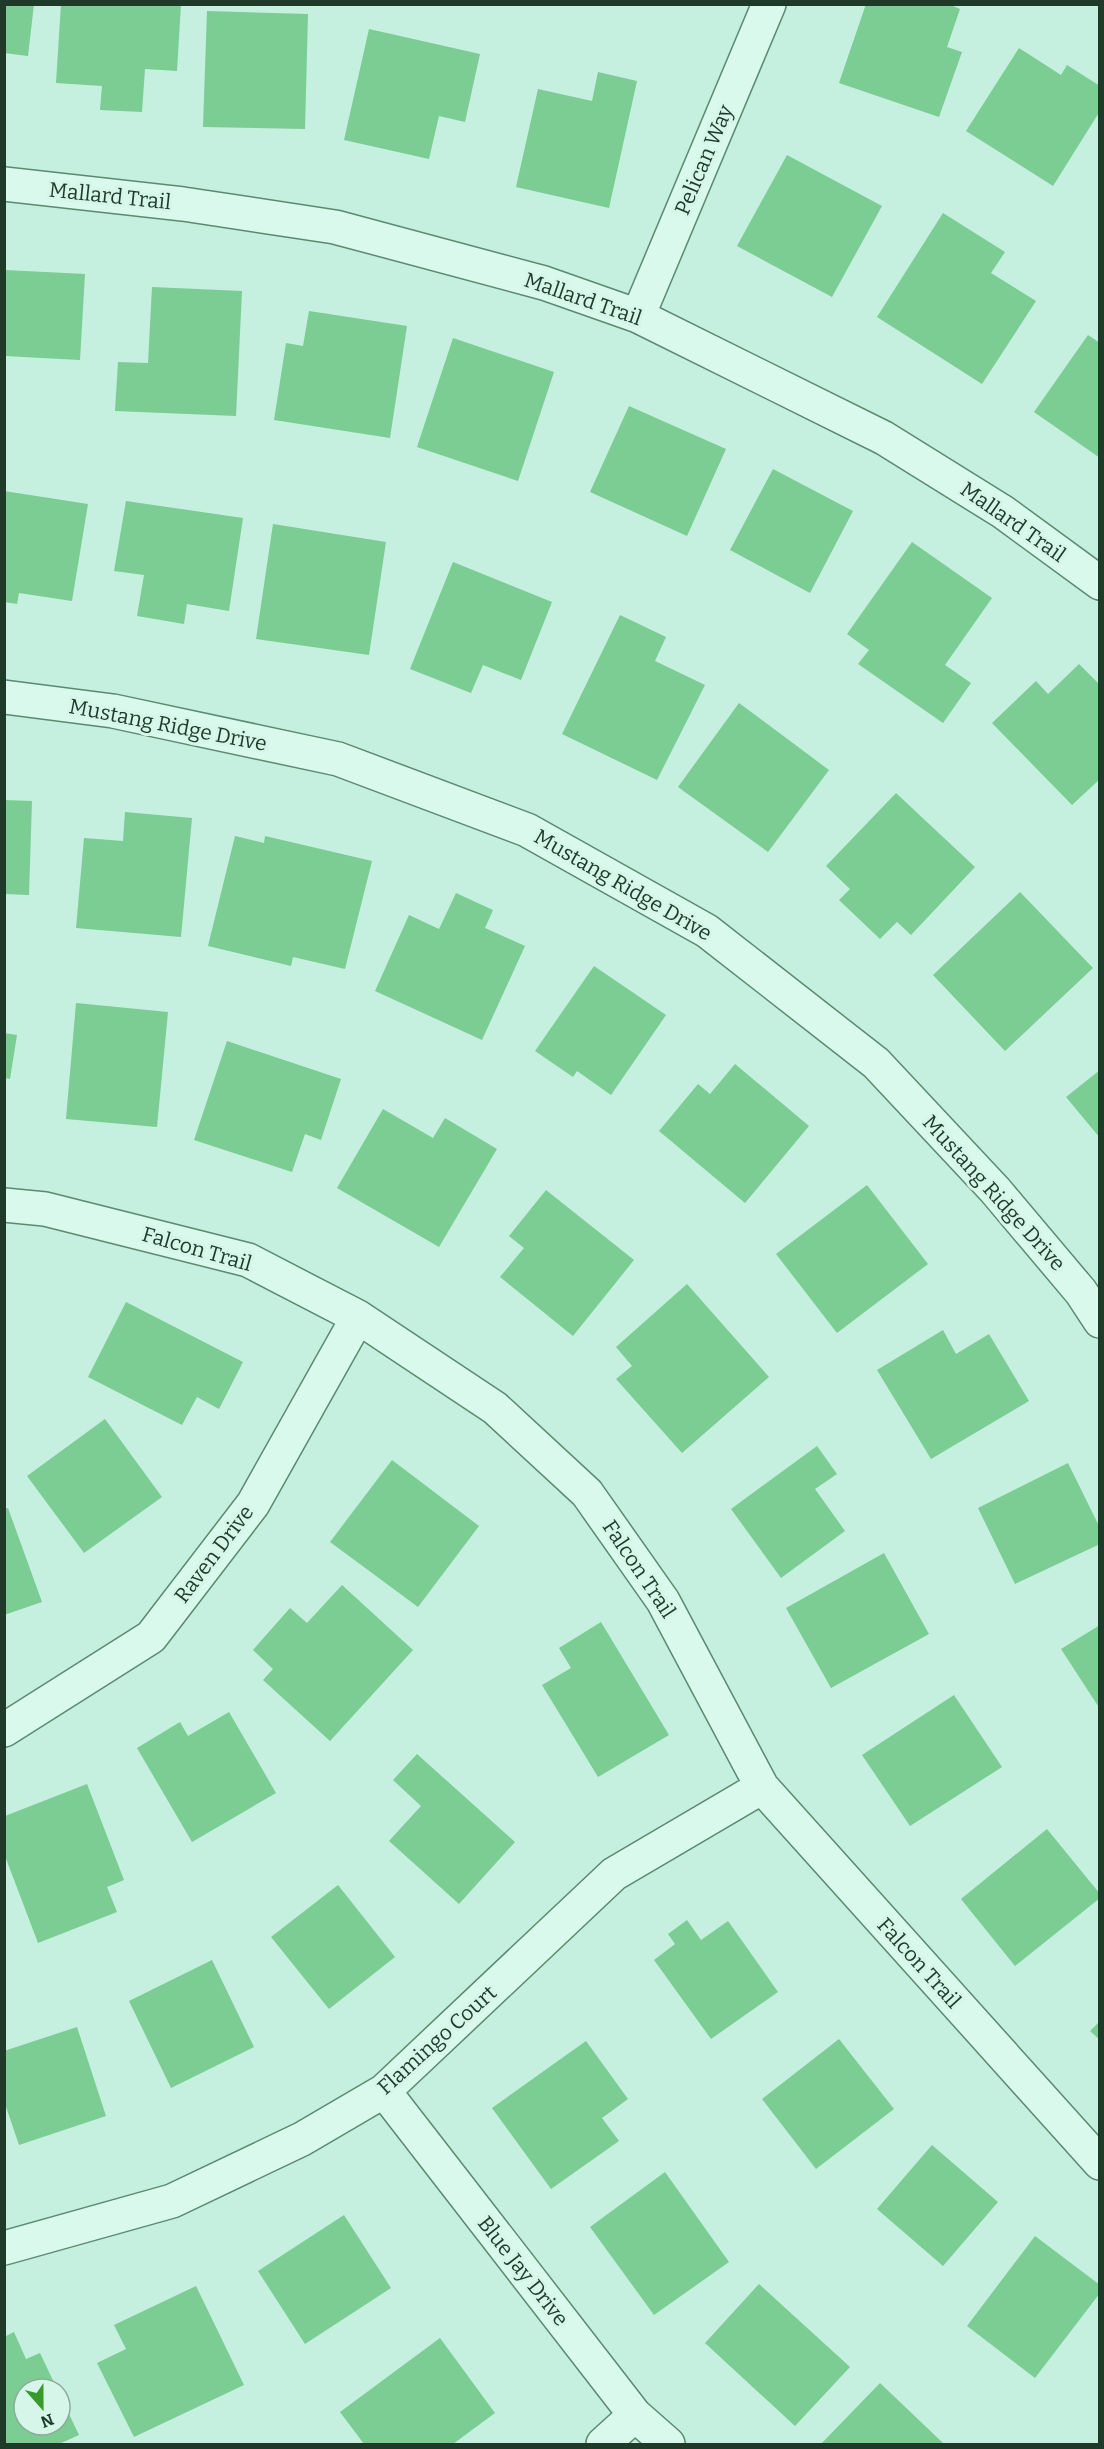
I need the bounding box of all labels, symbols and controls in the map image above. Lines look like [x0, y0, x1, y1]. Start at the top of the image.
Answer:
street label: Pelican Way [669, 100, 739, 219]
street label: Mallard Trail [48, 177, 172, 215]
street label: Mallard Trail [521, 267, 645, 331]
street label: Mallard Trail [955, 476, 1071, 568]
street label: Mustang Ridge Drive [67, 693, 269, 757]
street label: Mustang Ridge Drive [529, 823, 717, 947]
street label: Mustang Ridge Drive [917, 1110, 1071, 1276]
street label: Falcon Trail [139, 1221, 255, 1277]
street label: Raven Drive [169, 1500, 259, 1608]
street label: Falcon Trail [597, 1515, 681, 1623]
street label: Falcon Trail [872, 1912, 966, 2014]
street label: Flamingo Court [372, 1980, 502, 2100]
street label: Blue Jay Drive [472, 2211, 574, 2331]
north arrow [12, 2377, 72, 2437]
text: N [38, 2409, 56, 2432]

